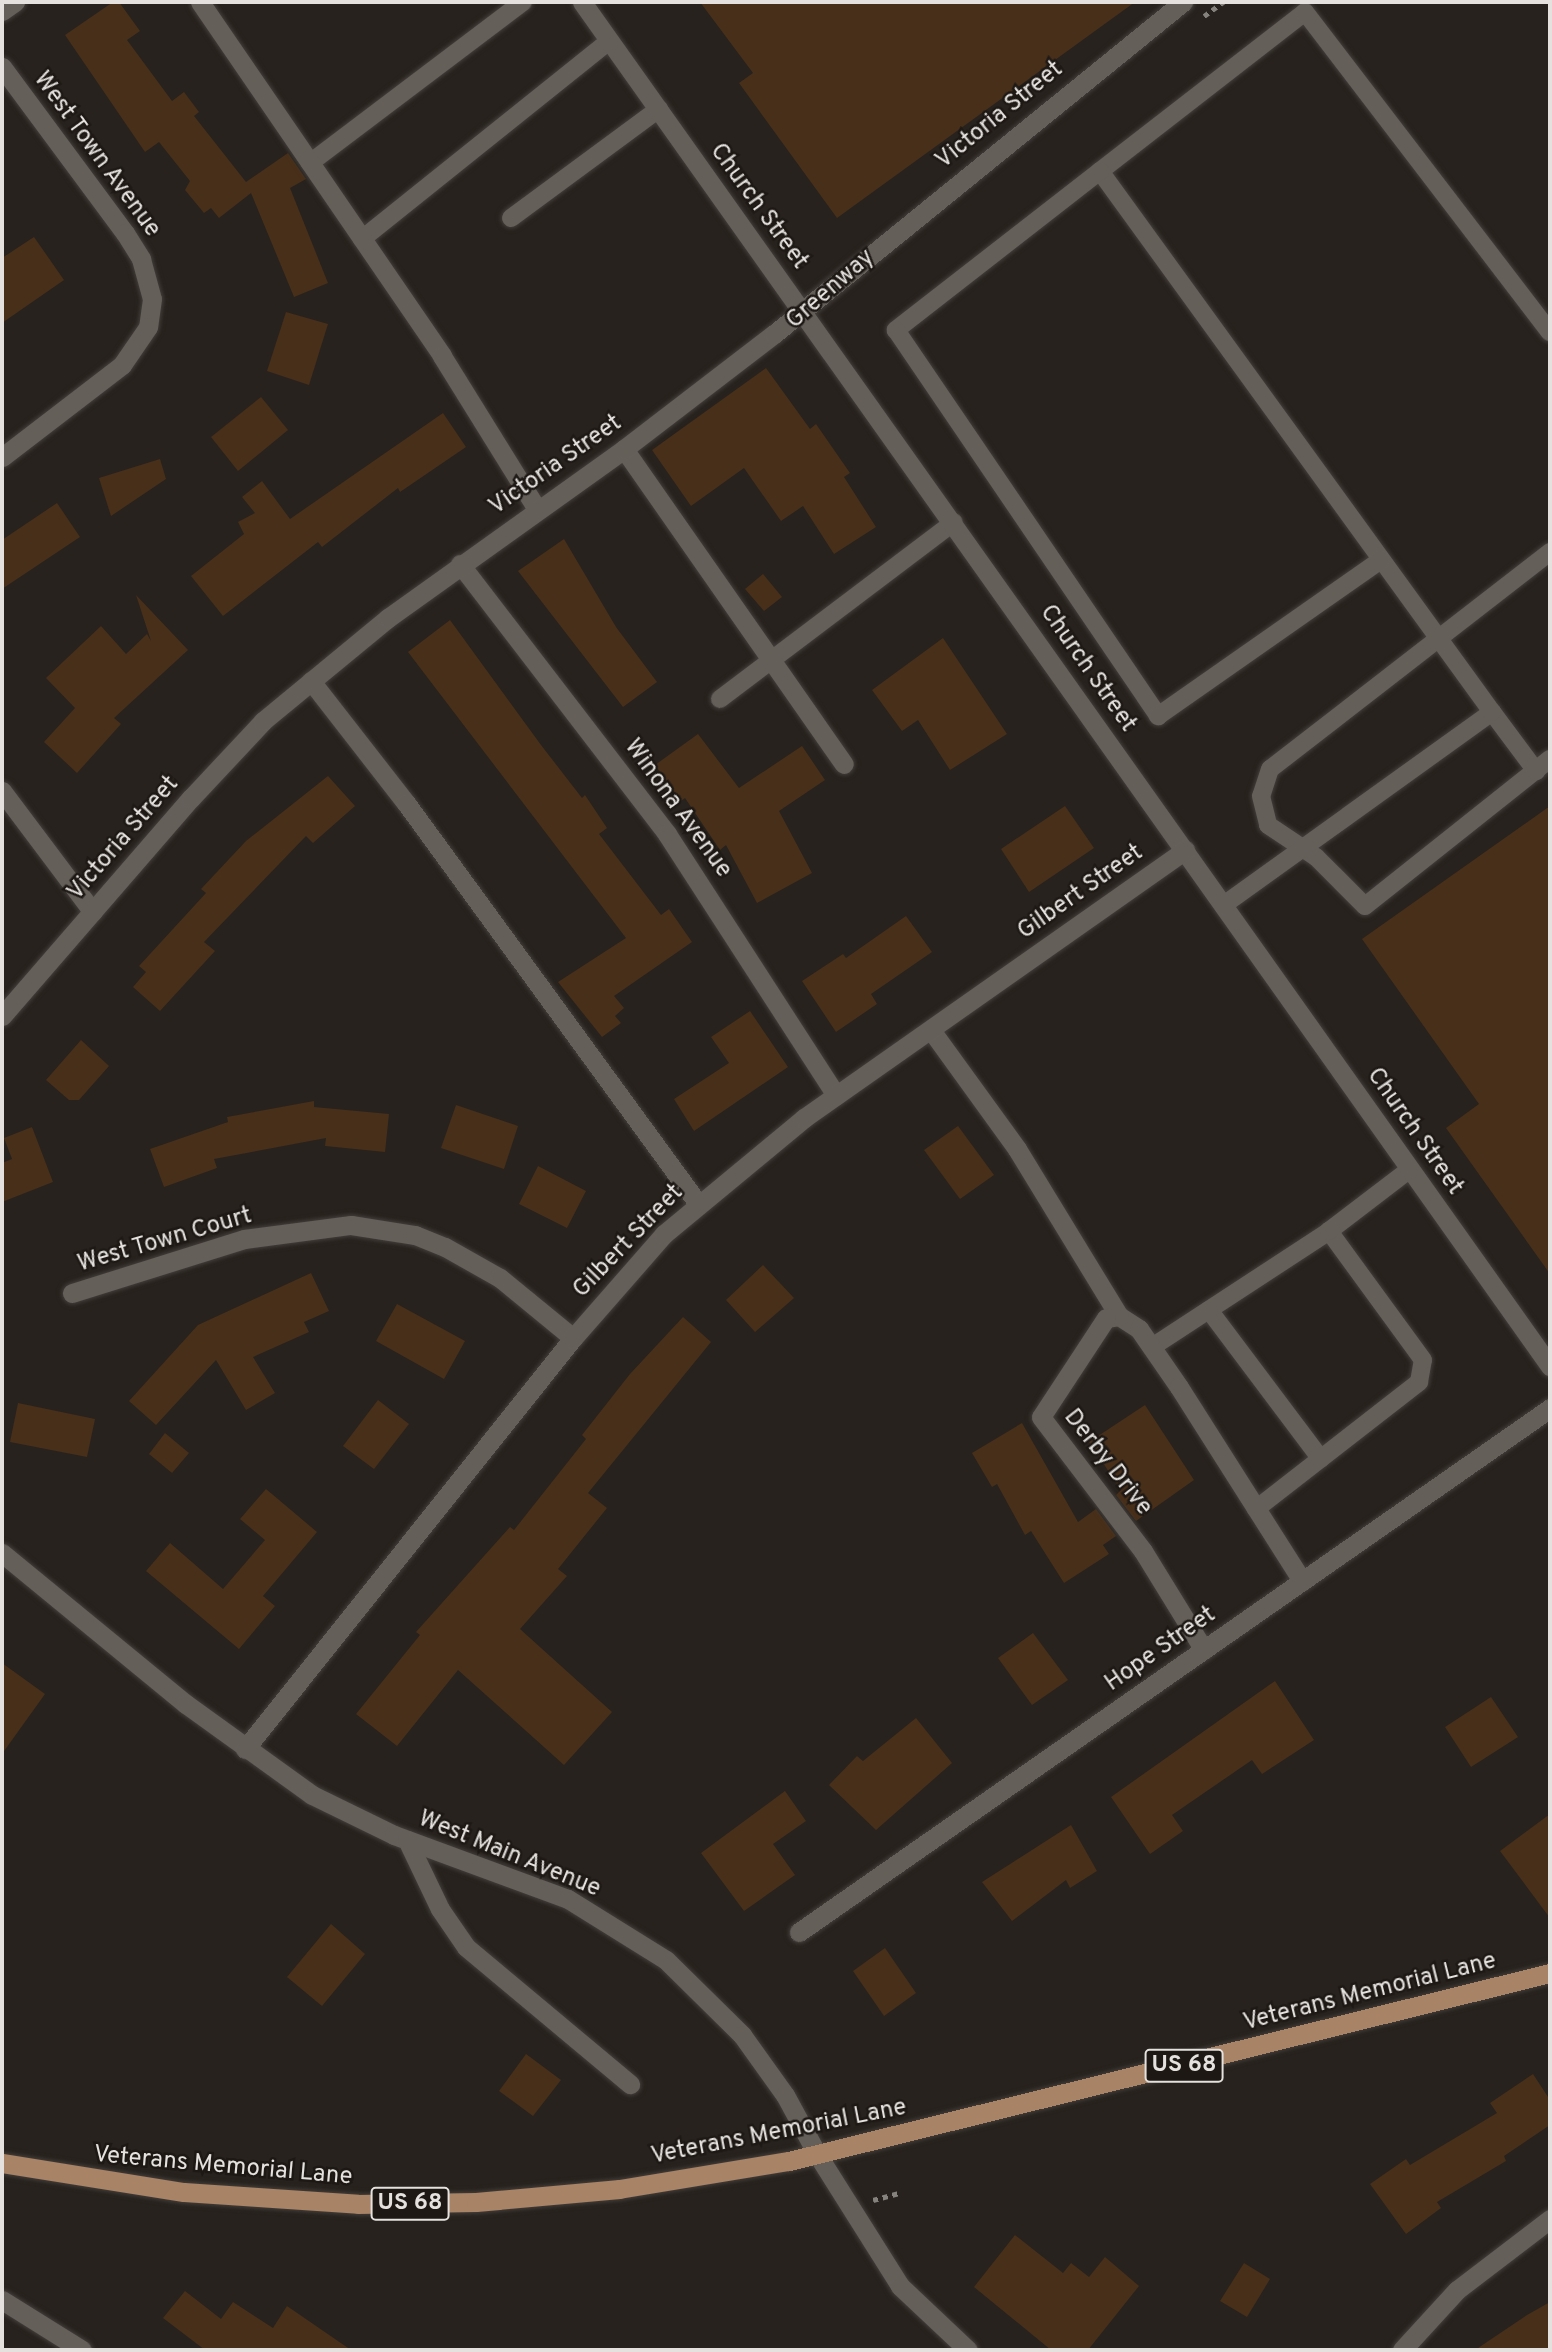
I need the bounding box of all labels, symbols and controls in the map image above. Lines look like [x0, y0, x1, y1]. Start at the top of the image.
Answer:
street label: Victoria Street [931, 56, 1069, 176]
street label: West Town Avenue [26, 66, 166, 244]
street label: Church Street [703, 138, 813, 276]
street label: Greenway [781, 244, 881, 336]
street label: Victoria Street [484, 410, 628, 522]
street label: Church Street [1033, 600, 1141, 738]
street label: Winona Avenue [617, 734, 737, 884]
street label: Victoria Street [62, 771, 186, 907]
street label: Gilbert Street [1013, 839, 1149, 947]
street label: Church Street [1360, 1063, 1468, 1201]
street label: Gilbert Street [568, 1179, 690, 1305]
street label: West Town Court [74, 1202, 256, 1280]
street label: Derby Drive [1057, 1404, 1157, 1522]
street label: Hope Street [1100, 1601, 1222, 1699]
street label: West Main Avenue [413, 1805, 605, 1905]
street label: Veterans Memorial Lane [1241, 1948, 1499, 2038]
road number: US 68 [1144, 2047, 1224, 2086]
street label: Veterans Memorial Lane [649, 2094, 909, 2172]
street label: Veterans Memorial Lane [92, 2141, 354, 2193]
road number: US 68 [370, 2184, 450, 2224]

